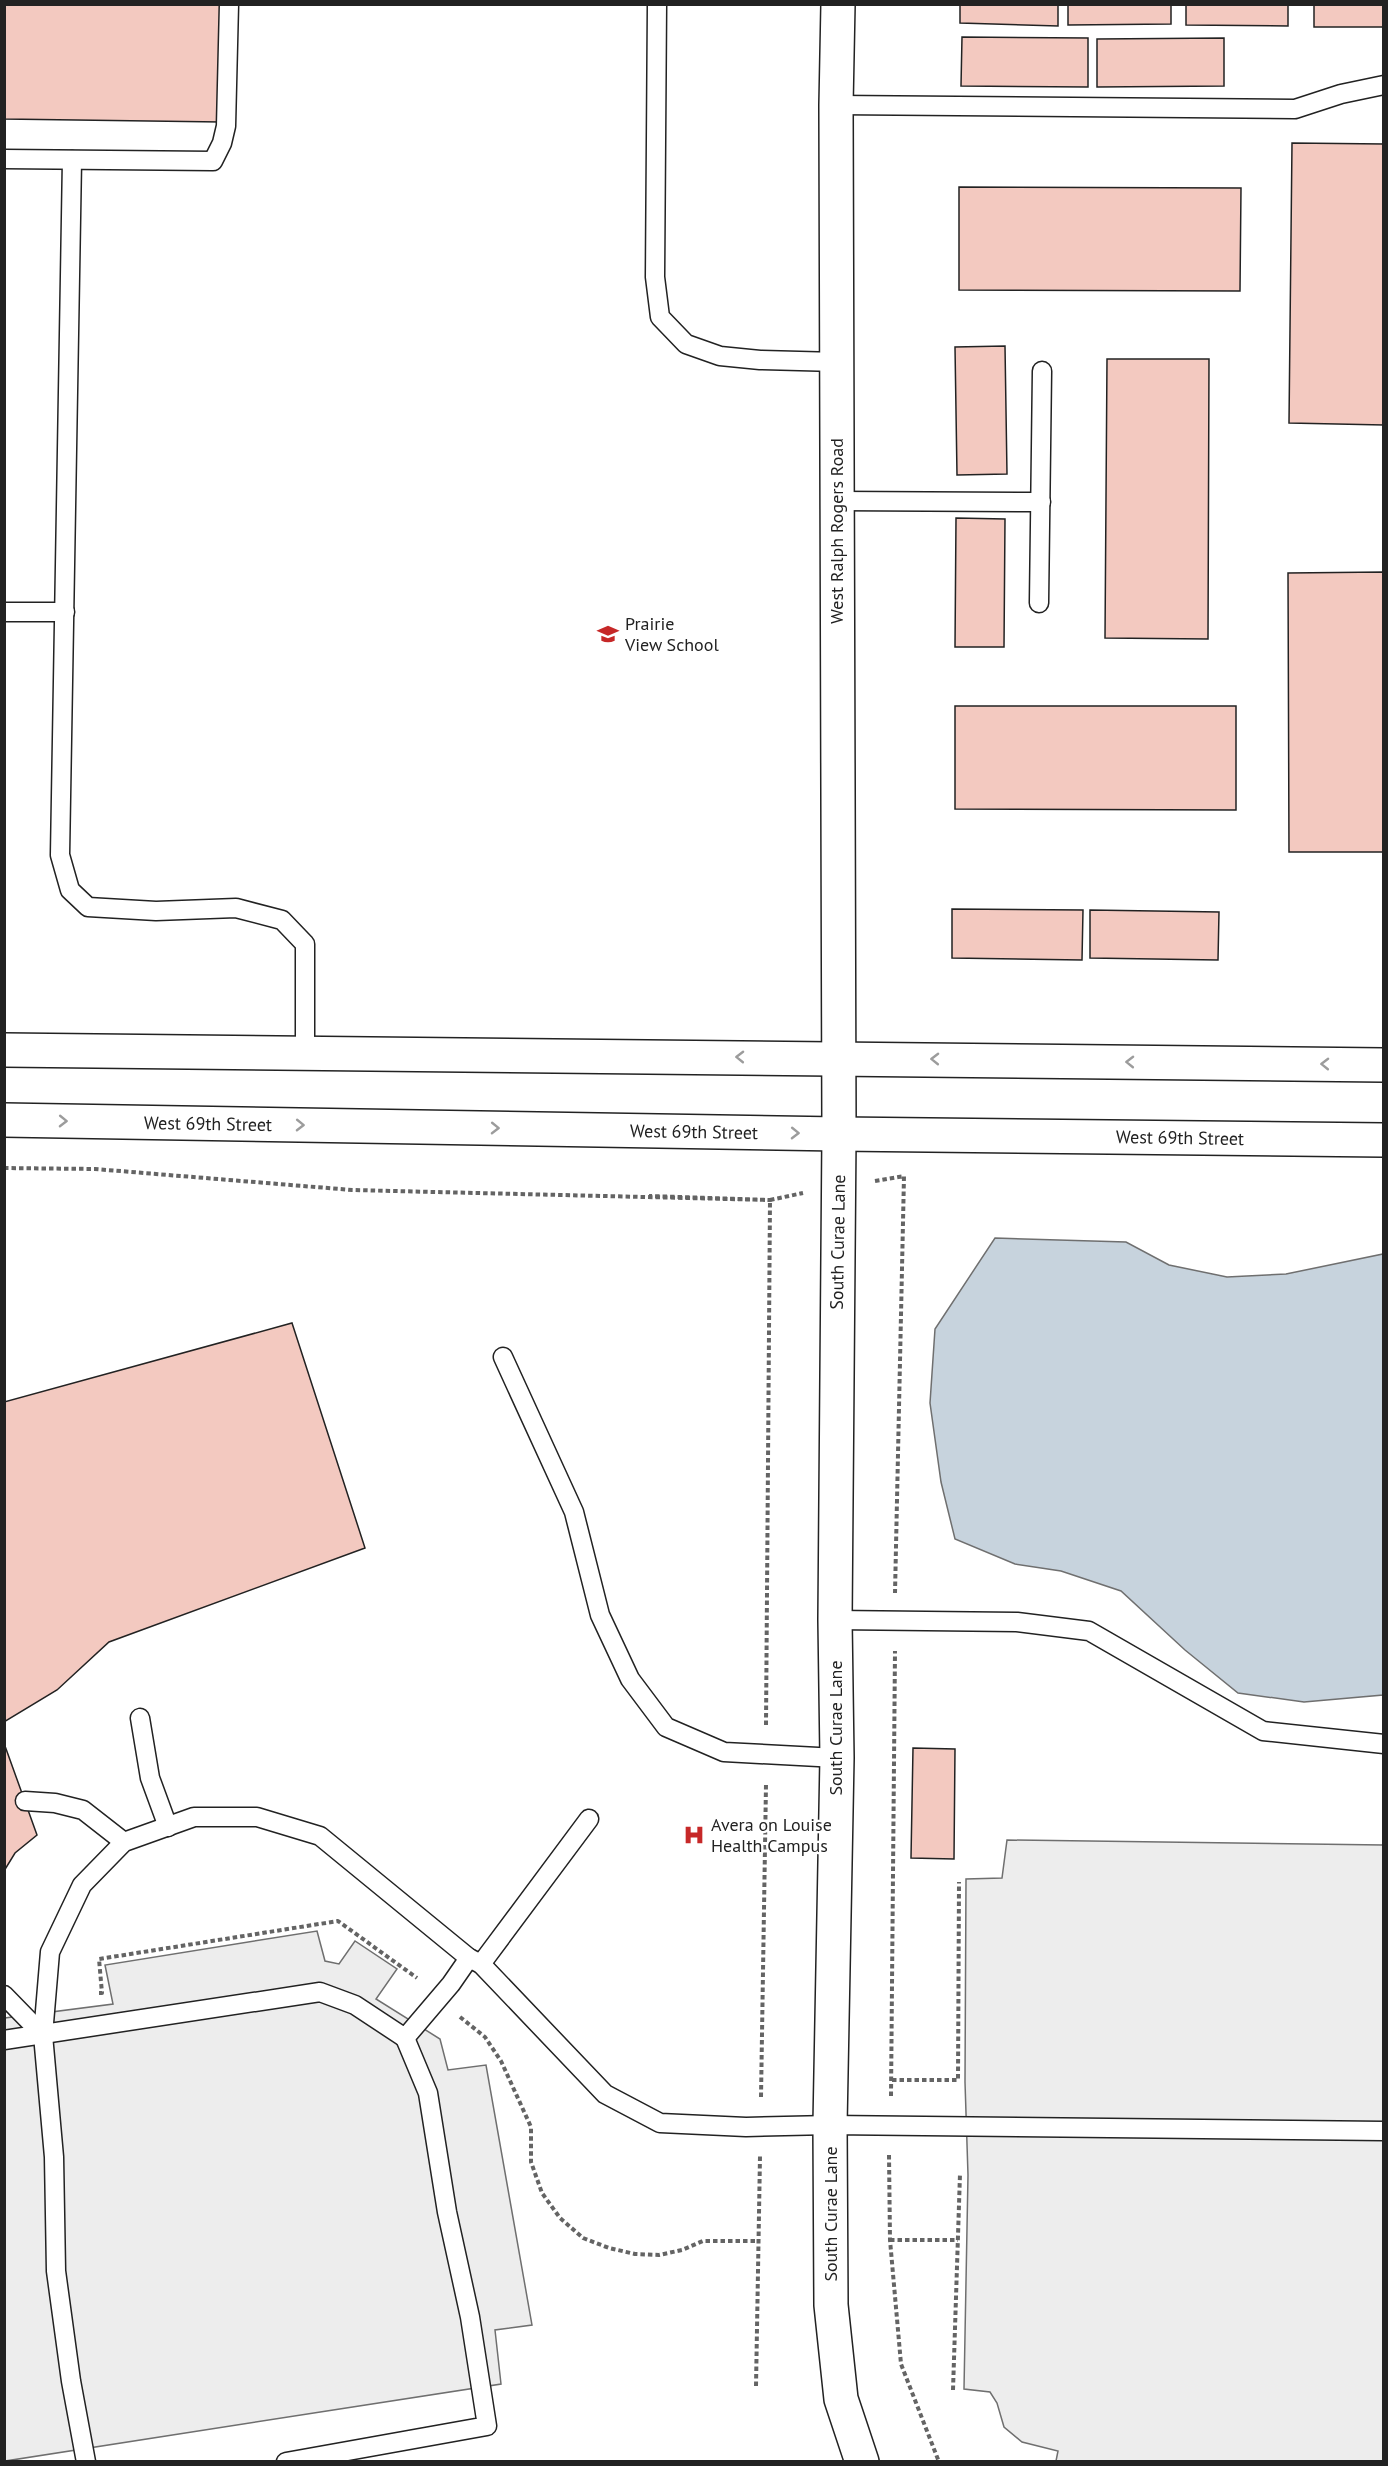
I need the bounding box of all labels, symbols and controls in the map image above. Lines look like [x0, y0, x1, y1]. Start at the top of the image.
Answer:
street label: West Ralph Rogers Road [825, 438, 848, 624]
place label: Prairie View School [624, 612, 719, 656]
school or university icon: Prairie View School [596, 622, 620, 646]
one-way arrow [736, 1051, 745, 1063]
one-way arrow [931, 1053, 940, 1065]
one-way arrow [1126, 1055, 1135, 1068]
one-way arrow [1321, 1058, 1330, 1070]
street label: West 69th Street [144, 1111, 272, 1136]
one-way arrow [58, 1115, 67, 1127]
one-way arrow [295, 1119, 304, 1131]
street label: West 69th Street [630, 1119, 758, 1144]
one-way arrow [490, 1122, 499, 1134]
street label: West 69th Street [1116, 1125, 1244, 1150]
one-way arrow [790, 1127, 799, 1139]
street label: South Curae Lane [825, 1174, 850, 1310]
street label: South Curae Lane [824, 1660, 847, 1796]
place label: Avera on Louise Health Campus [711, 1813, 832, 1857]
hospital icon: Avera on Louise Health Campus [682, 1823, 706, 1847]
street label: South Curae Lane [819, 2146, 842, 2282]

